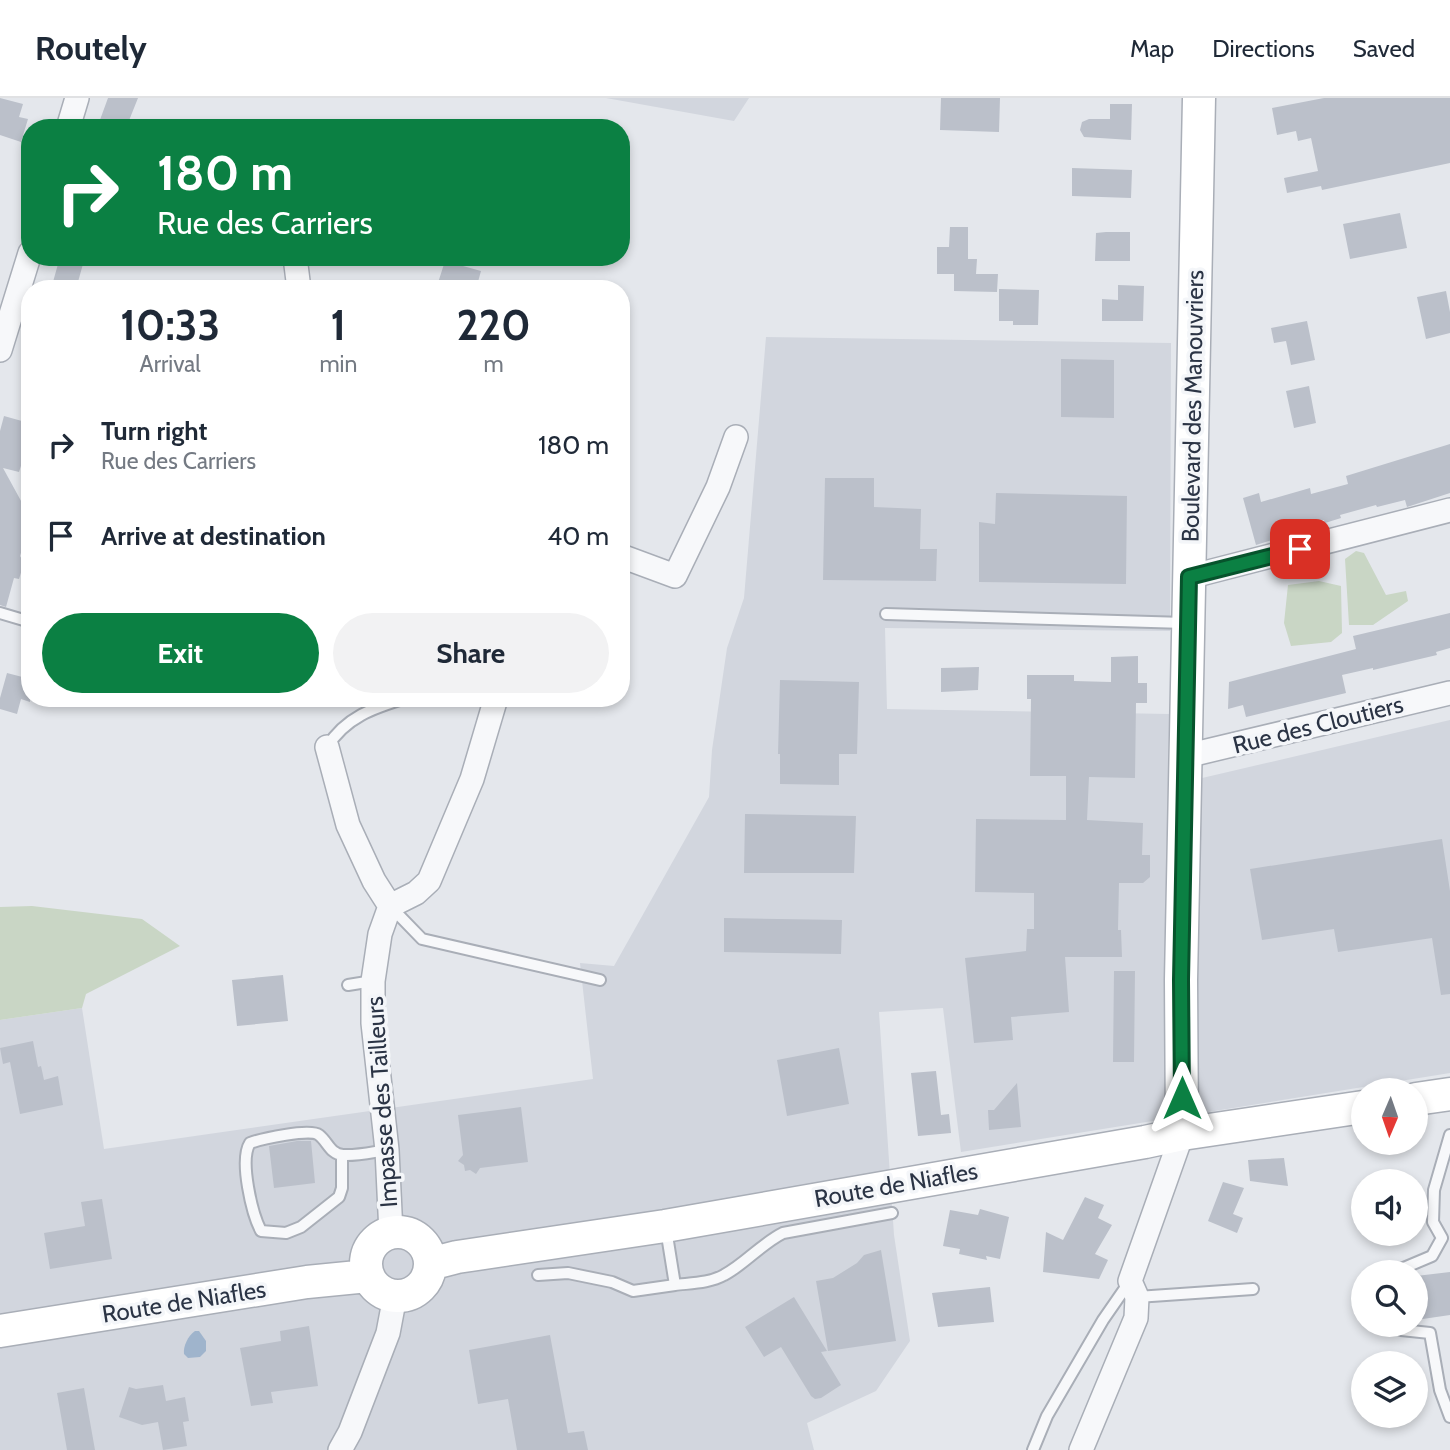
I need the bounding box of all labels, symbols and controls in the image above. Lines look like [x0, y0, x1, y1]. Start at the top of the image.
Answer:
text: Routely [35, 28, 147, 68]
text: Map [1130, 34, 1174, 63]
text: Directions [1212, 34, 1315, 63]
text: Saved [1353, 34, 1415, 63]
text: 180 m [157, 143, 293, 202]
icon: right [42, 147, 133, 238]
text: Rue des Carriers [157, 203, 373, 242]
street label: Boulevard des Manouvriers [1176, 270, 1209, 542]
text: 10:33 [120, 299, 220, 351]
text: 1 [331, 299, 346, 351]
text: 220 [457, 299, 531, 351]
text: Arrival [140, 350, 201, 378]
text: min [319, 350, 357, 378]
text: m [484, 350, 504, 378]
text: Turn right [101, 415, 207, 447]
icon: right [42, 426, 80, 464]
text: 180 m [538, 429, 609, 461]
text: Rue des Carriers [101, 447, 256, 475]
icon: arrive [42, 517, 80, 555]
pin [1270, 519, 1330, 579]
text: Arrive at destination [101, 520, 326, 552]
text: 40 m [547, 520, 609, 552]
icon: arrive [1281, 530, 1319, 568]
button: Exit [42, 613, 319, 693]
button: Share [333, 613, 609, 693]
street label: Rue des Cloutiers [1230, 689, 1406, 760]
street label: Impasse des Tailleurs [360, 995, 403, 1209]
position arrow [1145, 1061, 1219, 1135]
north arrow [1351, 1078, 1428, 1155]
map controls [1351, 1078, 1428, 1428]
street label: Route de Niafles [812, 1156, 980, 1213]
button: sound [1351, 1169, 1428, 1246]
button: search [1351, 1260, 1428, 1337]
street label: Route de Niafles [100, 1274, 268, 1329]
button: layers [1351, 1351, 1428, 1428]

